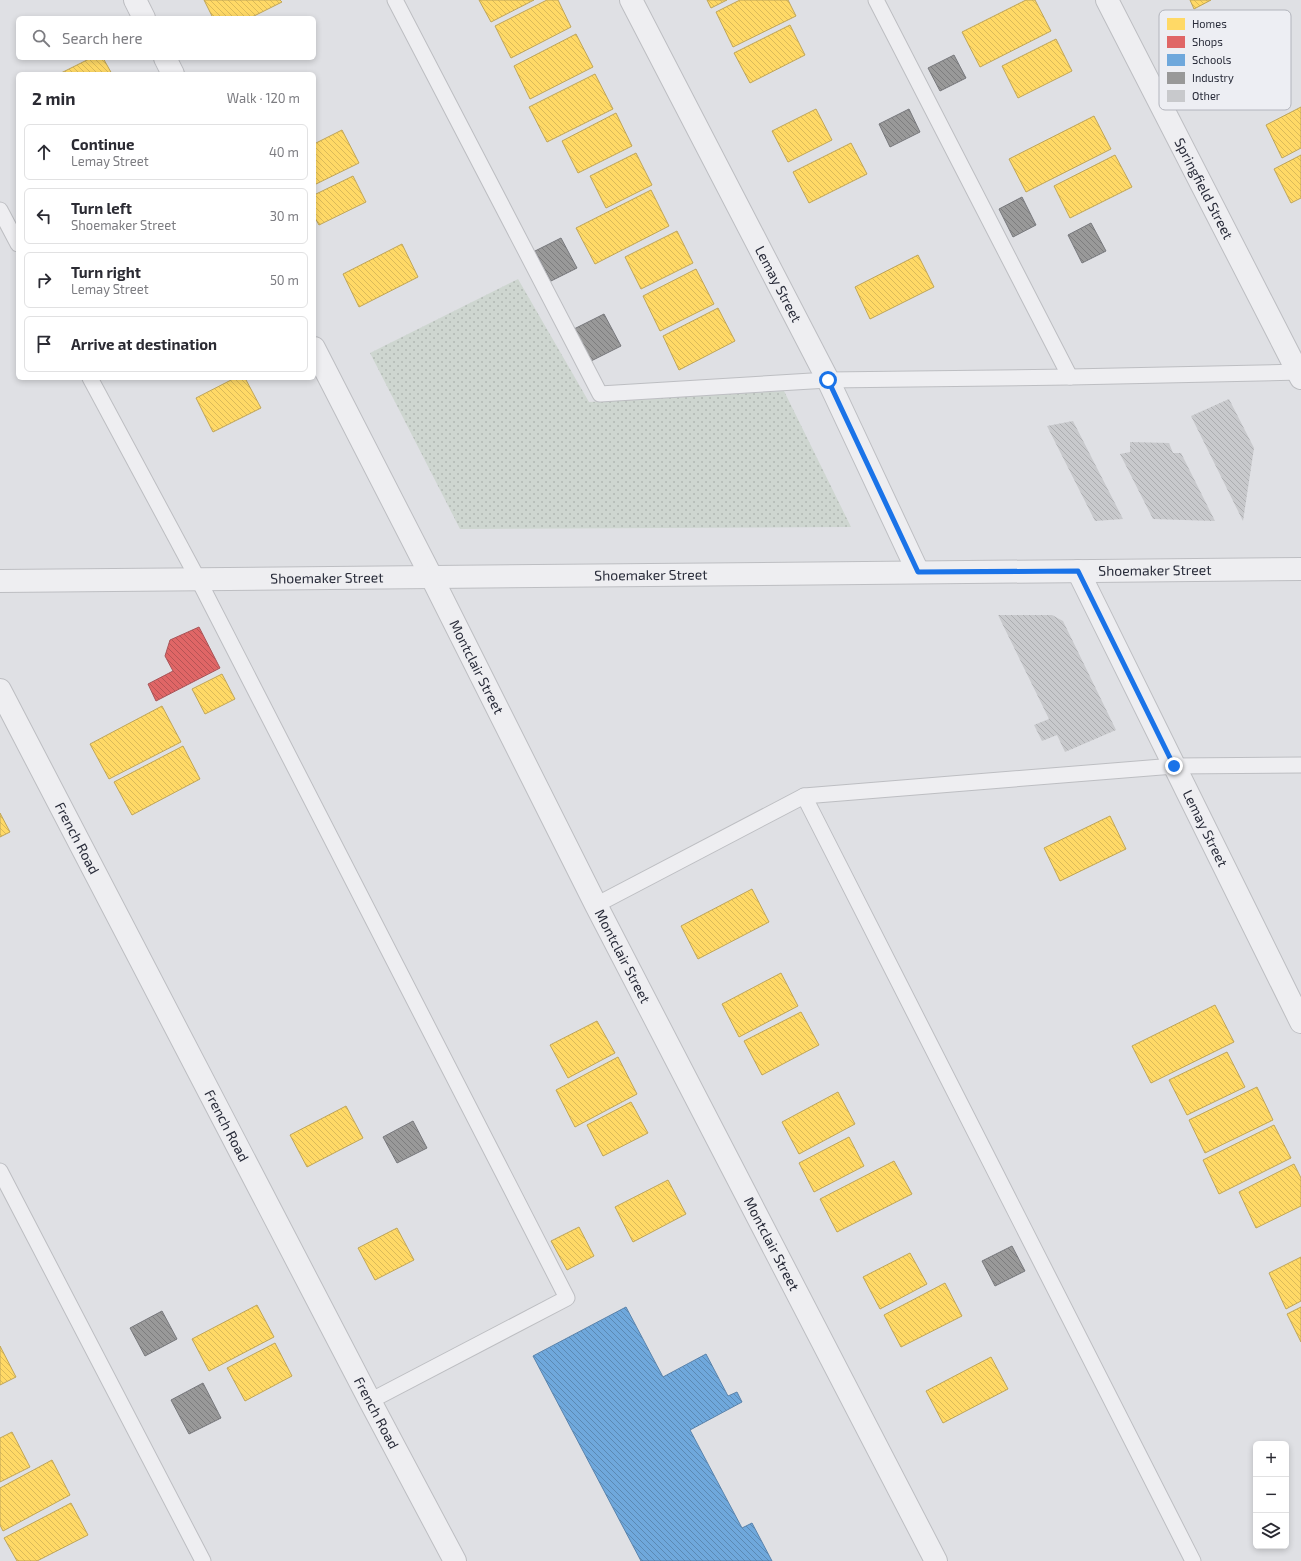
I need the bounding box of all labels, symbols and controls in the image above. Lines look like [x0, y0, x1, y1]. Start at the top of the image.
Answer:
legend [1159, 10, 1291, 110]
search box [16, 16, 316, 60]
text: Homes [1192, 17, 1227, 30]
icon: search [30, 27, 52, 49]
text: Search here [62, 29, 143, 47]
text: Shops [1192, 35, 1223, 48]
text: Schools [1192, 53, 1232, 66]
text: Industry [1192, 71, 1234, 84]
text: 2 min [32, 88, 75, 108]
text: Other [1192, 89, 1221, 102]
text: Walk · 120 m [227, 90, 300, 106]
text: Continue [71, 135, 134, 153]
street label: Springfield Street [1171, 135, 1237, 242]
icon: ahead [33, 141, 55, 163]
text: 40 m [269, 144, 299, 160]
text: Lemay Street [71, 153, 149, 169]
text: Turn left [71, 199, 132, 217]
icon: left [33, 205, 55, 227]
text: 30 m [270, 208, 299, 224]
text: Shoemaker Street [71, 217, 176, 233]
street label: Lemay Street [752, 243, 806, 325]
text: Turn right [71, 263, 141, 281]
icon: right [33, 269, 55, 291]
text: 50 m [270, 272, 299, 288]
text: Lemay Street [71, 281, 149, 297]
icon: arrive [33, 333, 55, 355]
text: Arrive at destination [71, 335, 217, 353]
route start [819, 371, 837, 389]
street label: Shoemaker Street [1098, 561, 1212, 579]
street label: Shoemaker Street [594, 565, 708, 584]
street label: Shoemaker Street [270, 568, 384, 587]
street label: Montclair Street [446, 617, 508, 717]
route end [1165, 757, 1183, 775]
street label: Lemay Street [1179, 787, 1232, 869]
street label: French Road [52, 799, 103, 877]
street label: Montclair Street [592, 906, 654, 1006]
street label: French Road [201, 1086, 253, 1164]
street label: Montclair Street [741, 1194, 803, 1293]
street label: French Road [351, 1374, 403, 1451]
map controls [1253, 1441, 1289, 1549]
button: + [1253, 1441, 1289, 1477]
button: − [1253, 1477, 1289, 1513]
button: layers [1253, 1513, 1289, 1549]

